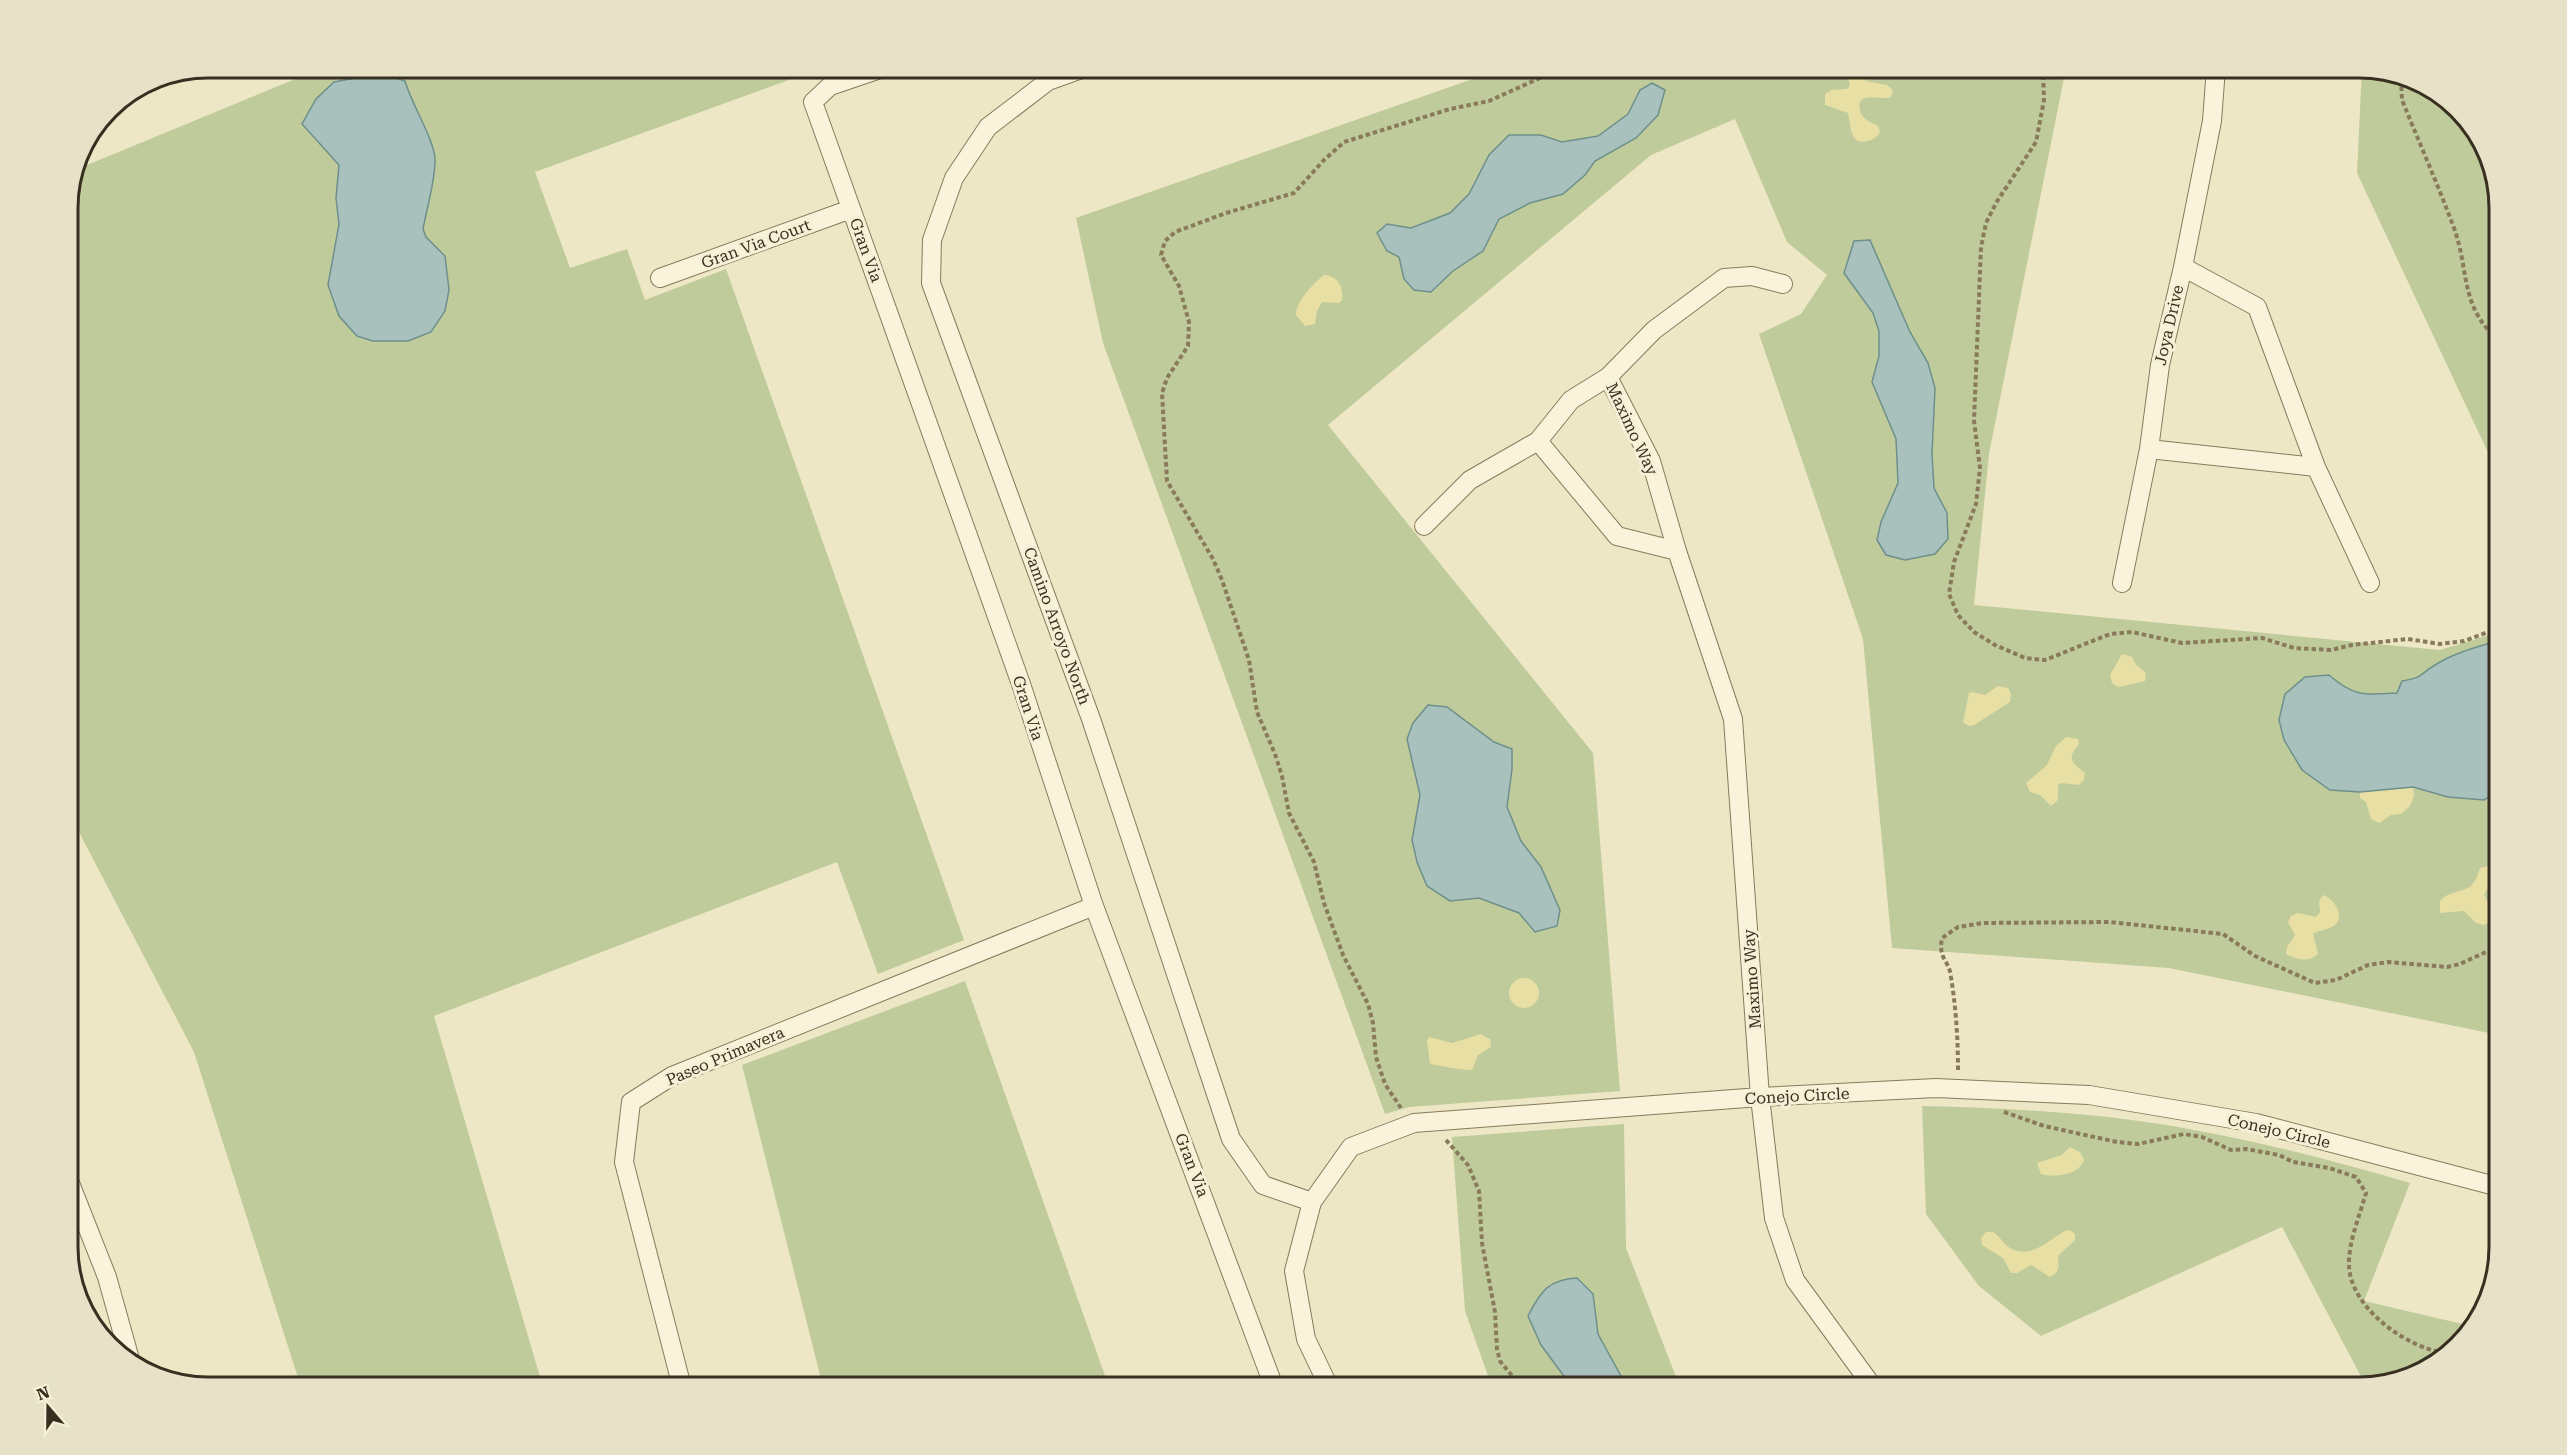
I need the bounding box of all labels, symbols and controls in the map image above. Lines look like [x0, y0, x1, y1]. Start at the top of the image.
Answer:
street label: Gran Via Court [699, 215, 813, 273]
street label: Gran Via [846, 215, 886, 285]
street label: Joya Drive [2151, 283, 2188, 367]
street label: Maximo Way [1602, 380, 1662, 479]
street label: Camino Arroyo North [1020, 545, 1094, 707]
street label: Gran Via [1009, 673, 1047, 743]
street label: Maximo Way [1739, 928, 1765, 1030]
street label: Paseo Primavera [663, 1022, 787, 1089]
street label: Conejo Circle [1744, 1084, 1850, 1108]
street label: Conejo Circle [2226, 1110, 2332, 1152]
street label: Gran Via [1171, 1130, 1213, 1200]
north arrow [18, 1377, 78, 1437]
text: N [34, 1382, 52, 1404]

